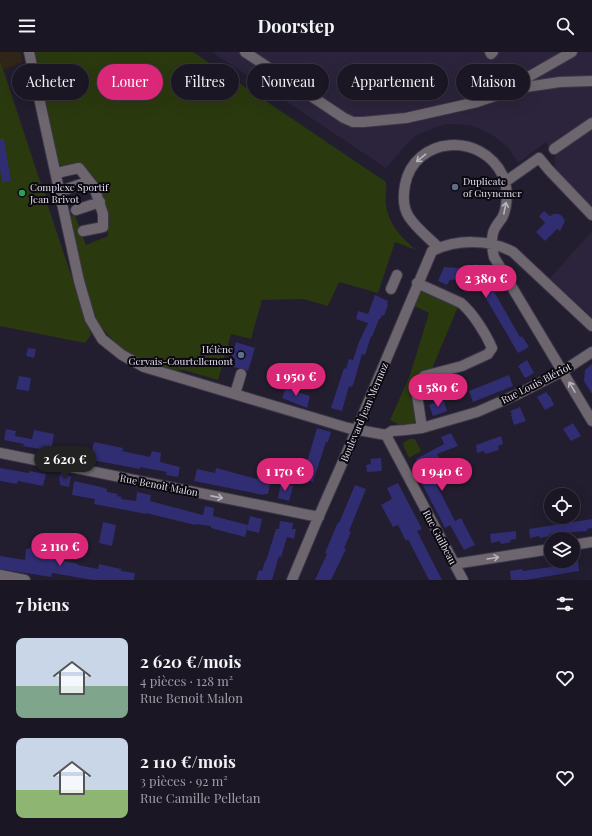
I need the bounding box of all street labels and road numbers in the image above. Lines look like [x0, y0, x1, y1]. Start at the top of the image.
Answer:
street label: Rue Louis Blériot [498, 359, 574, 407]
street label: Boulevard Jean Mermoz [337, 360, 391, 464]
street label: Rue Benoit Malon [119, 471, 199, 499]
street label: Rue Guilbeau [420, 507, 460, 567]

